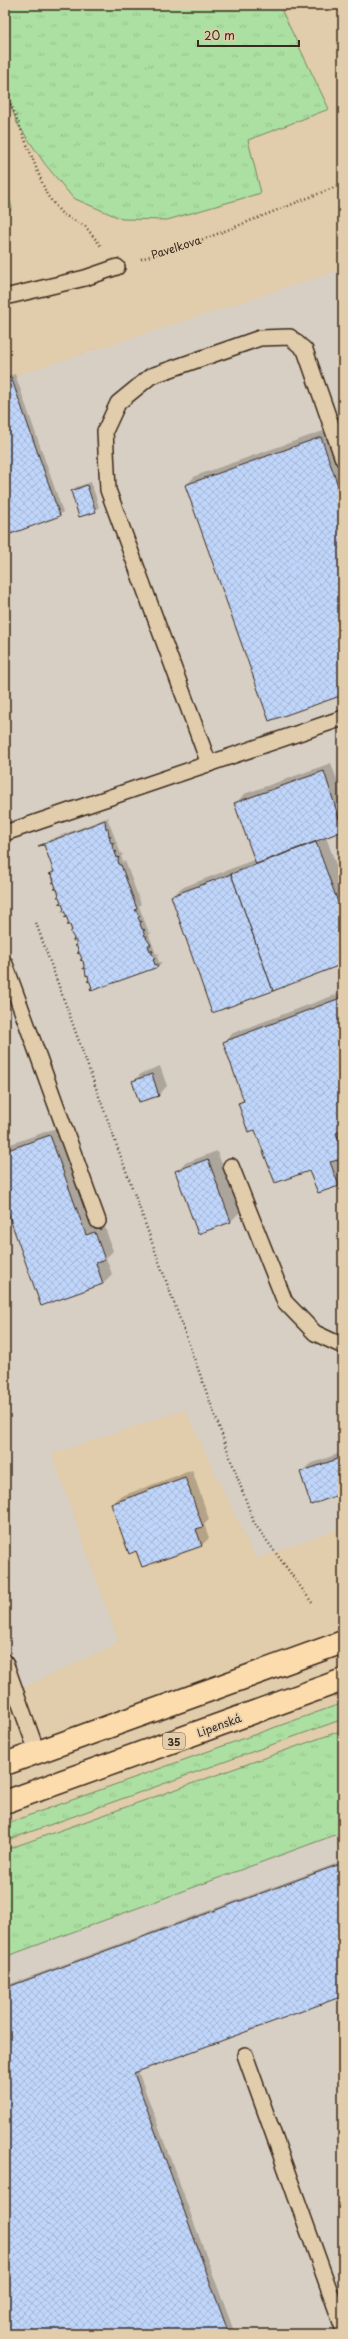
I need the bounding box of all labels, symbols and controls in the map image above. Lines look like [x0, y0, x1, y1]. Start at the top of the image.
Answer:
scale bar [198, 22, 299, 48]
text: 20 m [204, 26, 235, 44]
street label: Pavelkova [149, 231, 203, 263]
street label: Lipenská [194, 1709, 244, 1741]
road number: 35 [163, 1733, 185, 1749]

